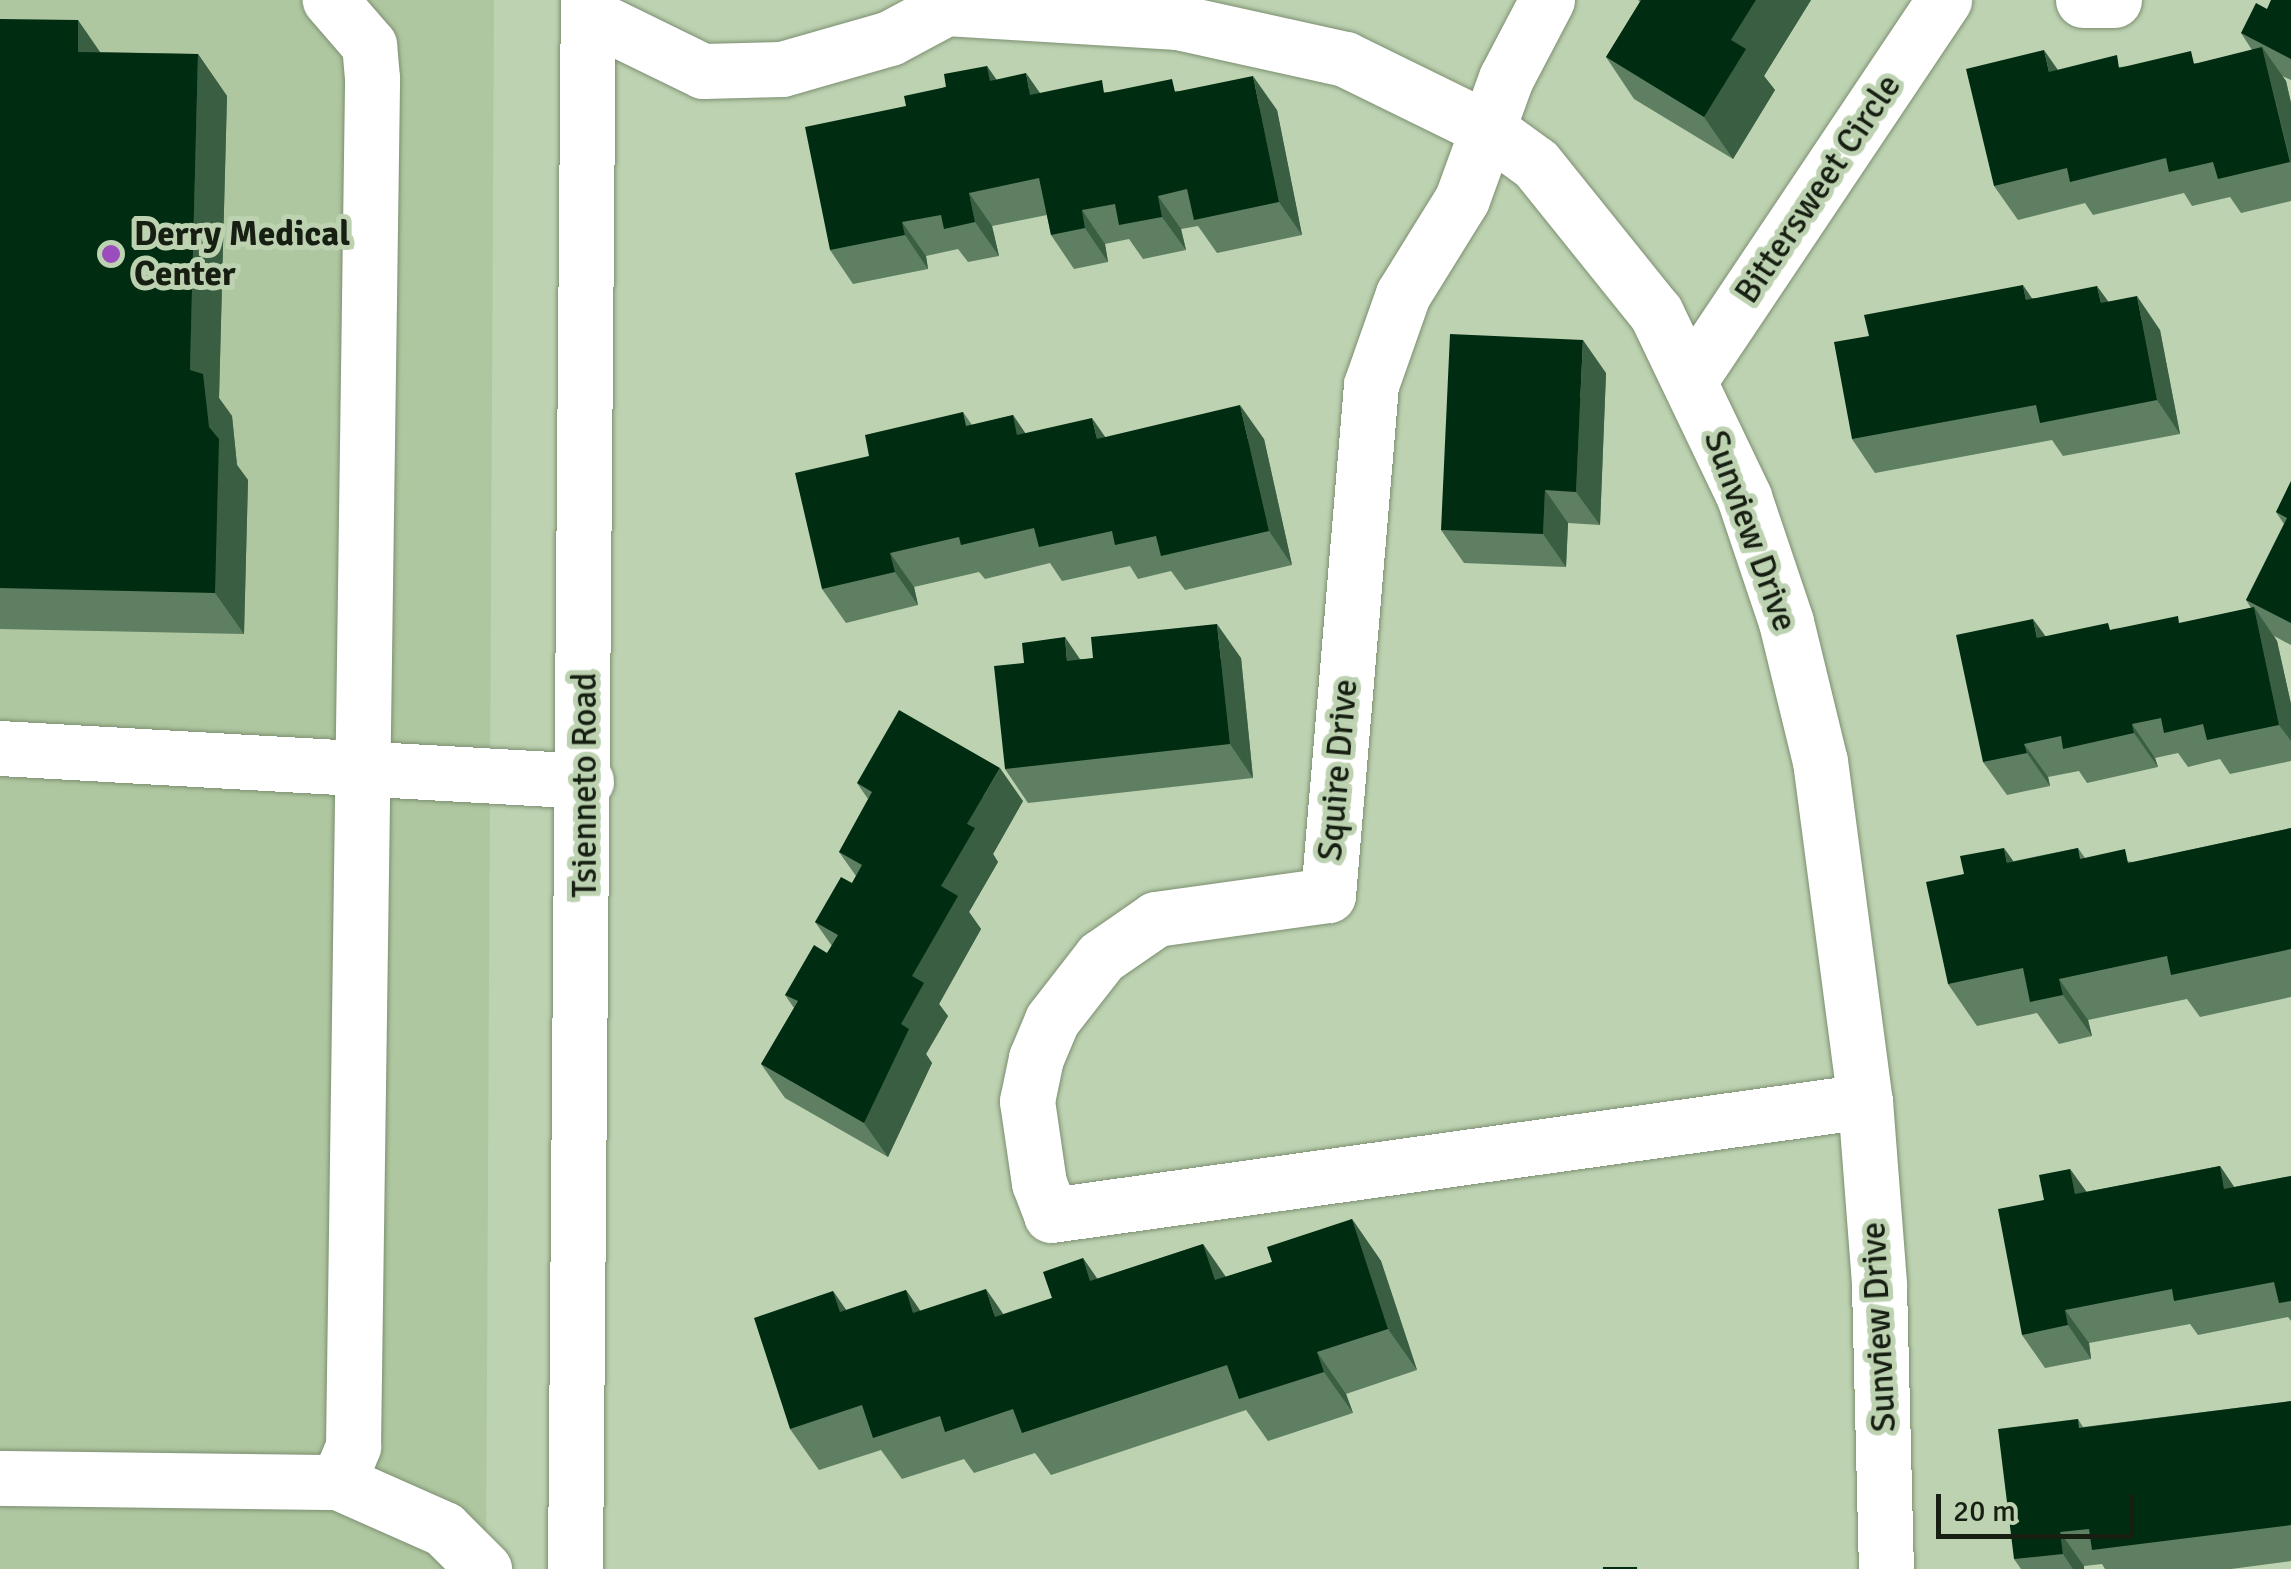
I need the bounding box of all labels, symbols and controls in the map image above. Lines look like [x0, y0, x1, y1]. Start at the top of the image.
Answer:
street label: Bittersweet Circle [1726, 67, 1910, 311]
place label: Derry Medical Center [134, 213, 350, 295]
marker: Derry Medical Center [98, 241, 124, 267]
street label: Sunview Drive [1694, 425, 1806, 637]
street label: Tsienneto Road [564, 672, 606, 898]
street label: Squire Drive [1309, 677, 1367, 863]
street label: Sunview Drive [1853, 1221, 1905, 1433]
scale bar [1941, 1474, 2138, 1536]
text: 20 m [1953, 1493, 2016, 1530]

